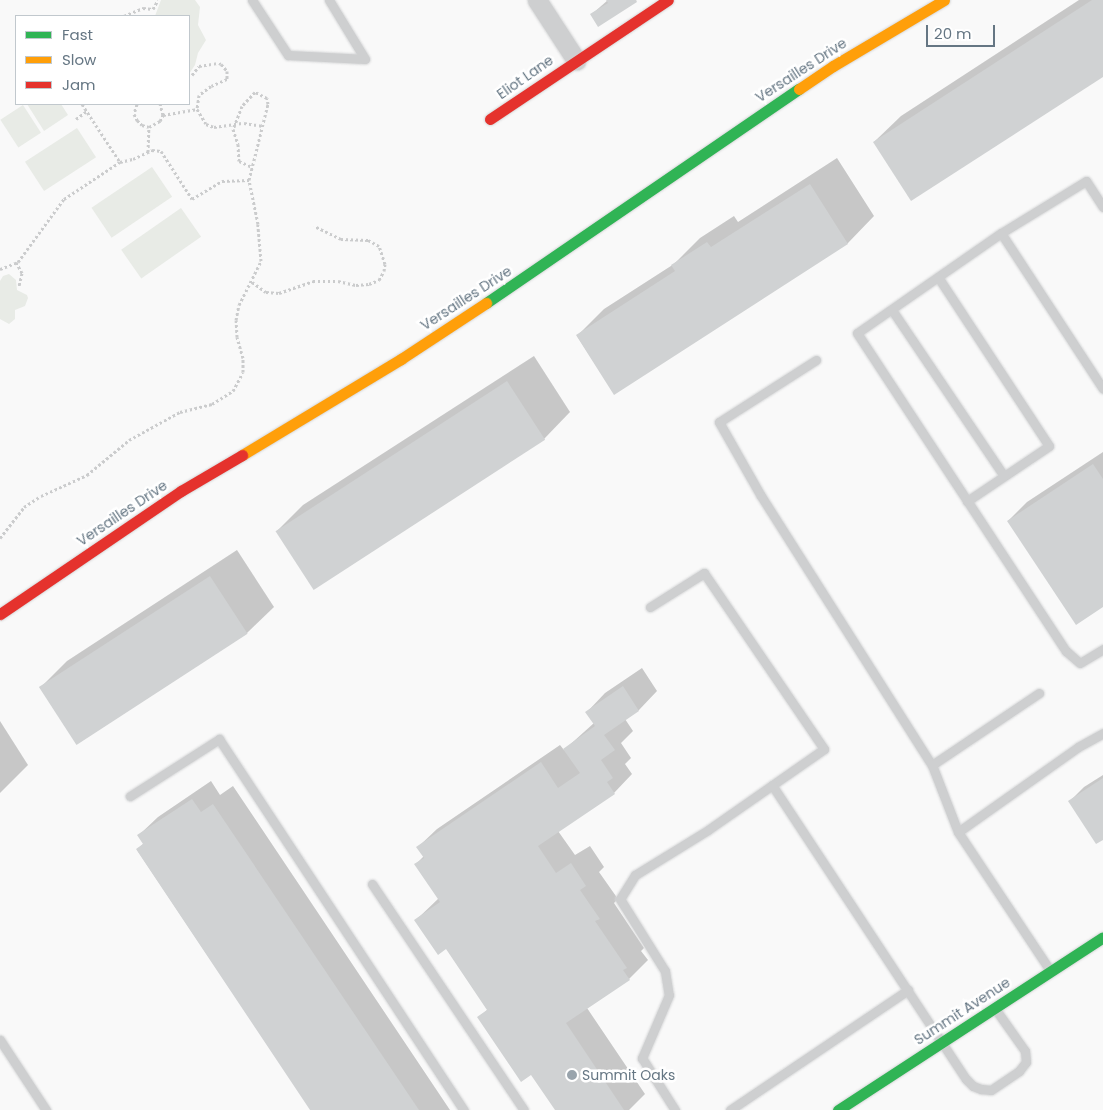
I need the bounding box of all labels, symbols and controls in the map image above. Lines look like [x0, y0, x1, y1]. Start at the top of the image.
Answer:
legend [15, 15, 190, 105]
scale bar [928, 15, 997, 47]
text: 20 m [934, 23, 972, 44]
text: Fast [62, 24, 93, 45]
street label: Versailles Drive [752, 34, 850, 106]
text: Slow [62, 49, 96, 70]
street label: Eliot Lane [494, 51, 556, 103]
text: Jam [62, 74, 96, 95]
street label: Versailles Drive [417, 262, 515, 334]
street label: Versailles Drive [74, 477, 170, 549]
street label: Summit Avenue [911, 974, 1013, 1048]
place label: Summit Oaks [582, 1067, 675, 1083]
marker: Summit Oaks [566, 1069, 578, 1081]

